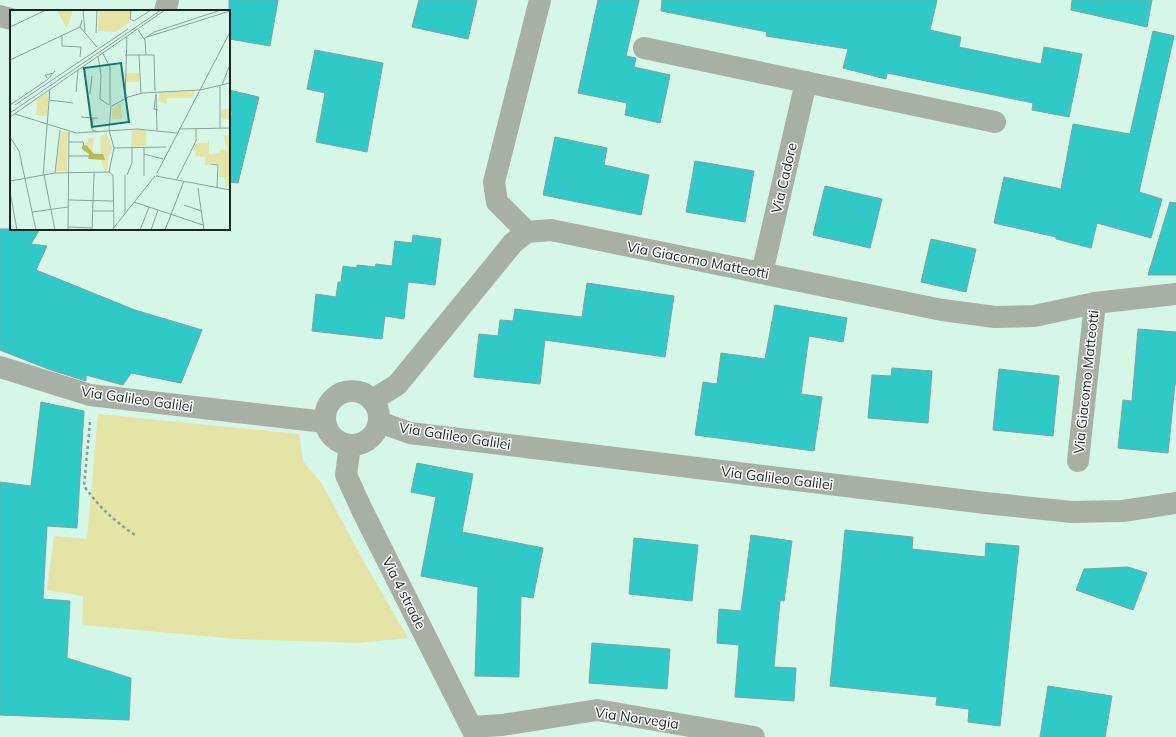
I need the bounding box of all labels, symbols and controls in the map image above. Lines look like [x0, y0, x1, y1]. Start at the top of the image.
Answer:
inset map [10, 10, 230, 230]
street label: Via Cadore [767, 141, 801, 215]
street label: Via Giacomo Matteotti [625, 237, 771, 283]
street label: Via Giacomo Matteotti [1070, 309, 1102, 455]
street label: Via Galileo Galilei [80, 382, 194, 416]
street label: Via Galileo Galilei [398, 418, 512, 454]
street label: Via Galileo Galilei [720, 462, 834, 494]
street label: Via 4 strade [378, 554, 430, 632]
street label: Via Norvegia [594, 703, 680, 733]

